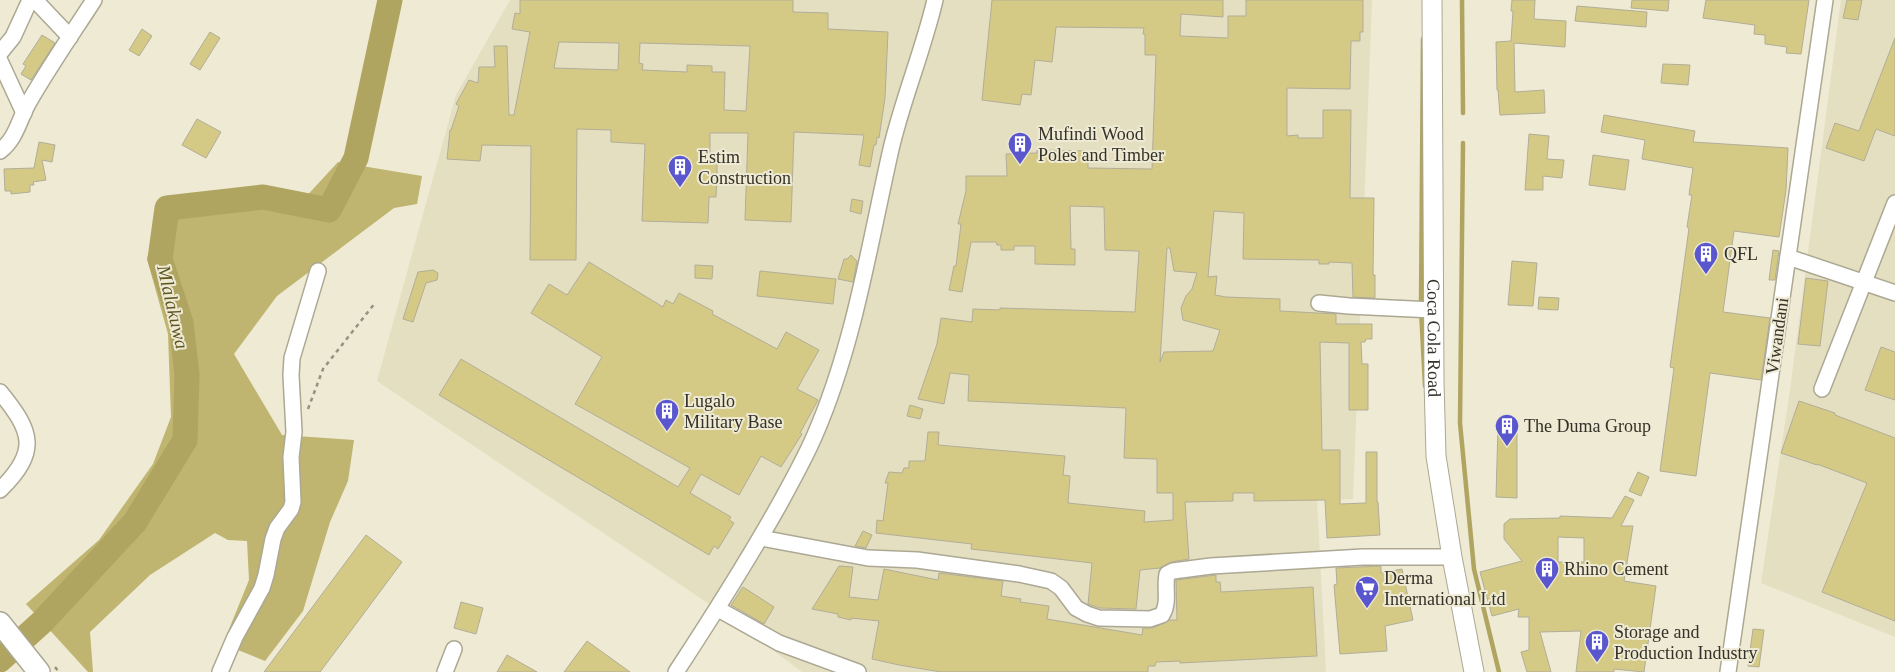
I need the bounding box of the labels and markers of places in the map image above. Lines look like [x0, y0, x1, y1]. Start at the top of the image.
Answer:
place label: Mufindi Wood Poles and Timber [1038, 124, 1164, 165]
building icon: Mufindi Wood Poles and Timber [1007, 131, 1033, 165]
place label: Estim Construction [698, 147, 791, 188]
building icon: Estim Construction [667, 154, 693, 188]
building icon: QFL [1693, 241, 1719, 275]
place label: QFL [1724, 244, 1758, 264]
place label: Lugalo Military Base [684, 391, 782, 432]
building icon: Lugalo Military Base [654, 398, 680, 432]
building icon: The Duma Group [1494, 413, 1520, 447]
place label: The Duma Group [1524, 416, 1651, 436]
building icon: Rhino Cement [1534, 556, 1560, 590]
place label: Rhino Cement [1564, 559, 1669, 579]
place label: Derma International Ltd [1384, 568, 1505, 609]
supermarket icon: Derma International Ltd [1354, 575, 1380, 609]
place label: Storage and Production Industry [1614, 622, 1758, 663]
building icon: Storage and Production Industry [1584, 629, 1610, 663]

